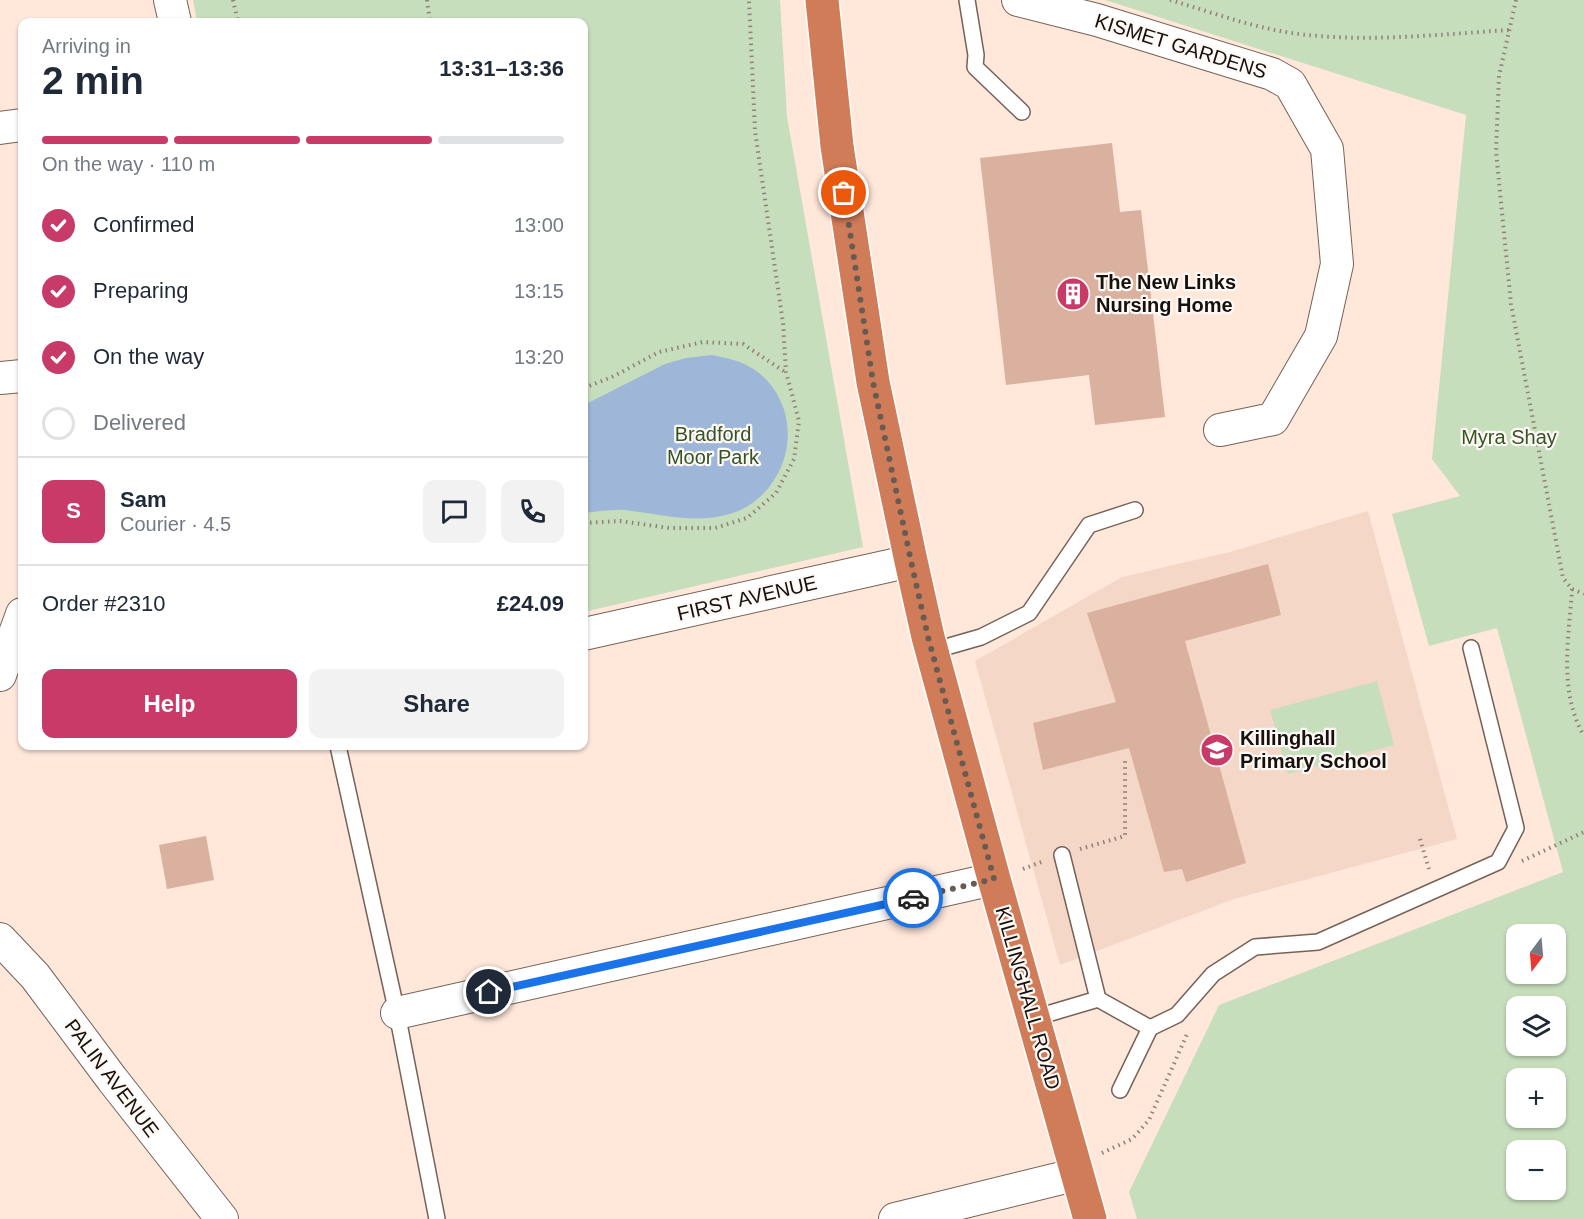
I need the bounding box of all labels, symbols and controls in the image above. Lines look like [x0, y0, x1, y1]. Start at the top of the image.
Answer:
street label: KISMET GARDENS [1092, 9, 1270, 83]
text: Arriving in [42, 35, 131, 57]
text: 13:31–13:36 [439, 56, 564, 81]
text: 2 min [42, 59, 144, 102]
text: On the way · 110 m [42, 153, 215, 175]
pin [818, 167, 869, 218]
icon: bag [827, 176, 860, 209]
icon: check [42, 209, 75, 242]
text: Confirmed [93, 212, 194, 237]
text: 13:00 [514, 214, 564, 236]
place label: The New Links Nursing Home [1096, 271, 1236, 316]
icon: check [42, 275, 75, 308]
building icon: The New Links Nursing Home [1055, 276, 1091, 312]
text: Preparing [93, 278, 188, 303]
text: 13:15 [514, 280, 564, 302]
icon: check [42, 341, 75, 374]
text: On the way [93, 344, 204, 369]
text: 13:20 [514, 346, 564, 368]
text: Delivered [93, 410, 186, 435]
park label: Bradford Moor Park [667, 423, 760, 468]
park label: Myra Shay [1461, 426, 1557, 448]
button: chat [423, 480, 486, 543]
button: phone [501, 480, 564, 543]
text: Sam [120, 487, 166, 512]
text: S [66, 498, 81, 523]
text: Courier · 4.5 [120, 513, 231, 535]
street label: FIRST AVENUE [675, 571, 819, 625]
text: Order #2310 [42, 591, 166, 616]
text: £24.09 [497, 591, 564, 616]
button: Help [42, 669, 297, 738]
button: Share [309, 669, 564, 738]
place label: Killinghall Primary School [1240, 727, 1387, 772]
school or university icon: Killinghall Primary School [1199, 732, 1235, 768]
courier [883, 868, 943, 928]
icon: car [897, 882, 930, 915]
street label: KILLINGHALL ROAD [991, 904, 1065, 1092]
north arrow [1506, 924, 1566, 984]
map controls [1506, 924, 1566, 1200]
pin [463, 966, 514, 1017]
icon: home [472, 975, 505, 1008]
button: layers [1506, 996, 1566, 1056]
street label: PALIN AVENUE [61, 1015, 163, 1141]
button: + [1506, 1068, 1566, 1128]
button: − [1506, 1140, 1566, 1200]

